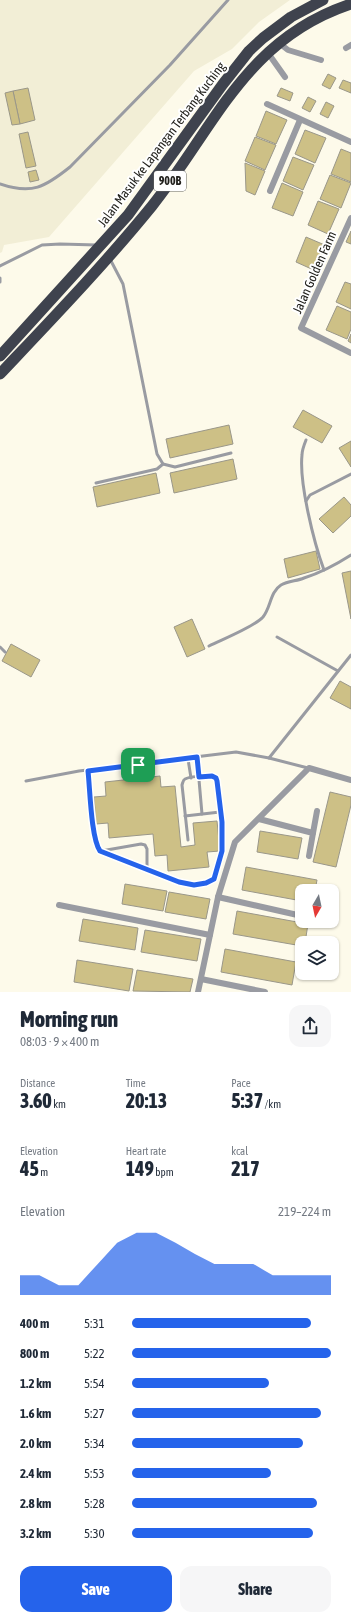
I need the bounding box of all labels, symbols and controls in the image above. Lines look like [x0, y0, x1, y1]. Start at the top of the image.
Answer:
street label: Jalan Masuk ke Lapangan Terbang Kuching [95, 59, 228, 230]
road number: 900B [154, 171, 186, 191]
street label: Jalan Golden Farm [290, 229, 339, 316]
pin [121, 748, 155, 782]
icon: arrive [127, 754, 149, 776]
north arrow [295, 884, 339, 928]
map controls [295, 884, 339, 980]
button: layers [295, 936, 339, 980]
button: share [289, 1005, 331, 1047]
text: Morning run [20, 1006, 118, 1032]
text: 08:03 · 9 × 400 m [20, 1034, 99, 1049]
text: Distance [20, 1077, 55, 1089]
text: Time [126, 1077, 146, 1089]
text: Pace [231, 1077, 251, 1089]
text: 3.60 [20, 1089, 52, 1112]
text: 20:13 [126, 1089, 167, 1112]
text: 5:37 [231, 1089, 263, 1112]
text: km [52, 1098, 66, 1110]
text: /km [263, 1098, 281, 1110]
text: Elevation [20, 1145, 58, 1157]
text: Heart rate [126, 1145, 166, 1157]
text: kcal [231, 1145, 248, 1157]
text: 45 [20, 1157, 39, 1180]
text: 149 [126, 1157, 154, 1180]
text: 217 [231, 1157, 260, 1180]
text: m [39, 1166, 48, 1178]
text: bpm [154, 1166, 174, 1178]
text: Elevation [20, 1204, 65, 1219]
text: 219–224 m [278, 1204, 331, 1219]
text: 400 m [20, 1316, 49, 1331]
text: 5:31 [84, 1316, 105, 1331]
text: 800 m [20, 1346, 49, 1361]
text: 5:22 [84, 1346, 105, 1361]
text: 1.2 km [20, 1376, 51, 1391]
text: 5:54 [84, 1376, 105, 1391]
text: 1.6 km [20, 1406, 51, 1421]
text: 5:27 [84, 1406, 105, 1421]
text: 2.0 km [20, 1436, 51, 1451]
text: 5:34 [84, 1436, 105, 1451]
text: 2.4 km [20, 1466, 51, 1481]
text: 5:53 [84, 1466, 105, 1481]
text: 2.8 km [20, 1496, 51, 1511]
text: 5:28 [84, 1496, 105, 1511]
text: 3.2 km [20, 1526, 51, 1541]
text: 5:30 [84, 1526, 105, 1541]
button: Save [20, 1566, 172, 1612]
button: Share [180, 1566, 331, 1612]

